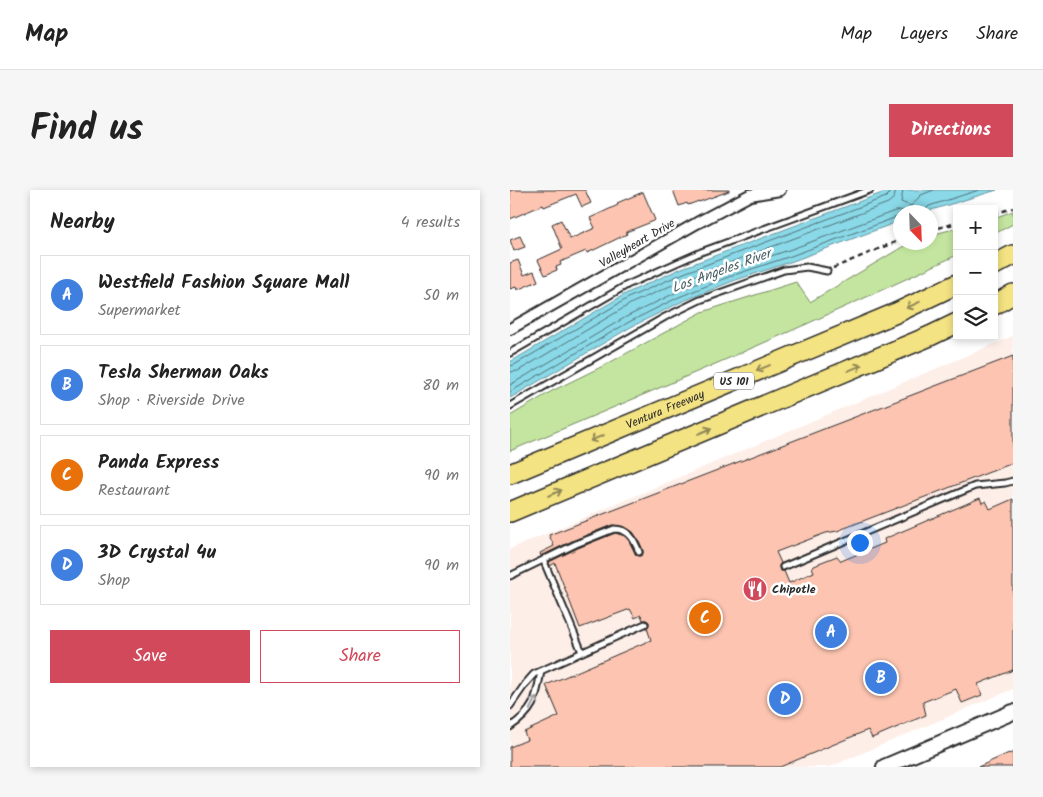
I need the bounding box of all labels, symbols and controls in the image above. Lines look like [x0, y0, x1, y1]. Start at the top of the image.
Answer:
text: Map [25, 15, 68, 54]
text: Map [841, 20, 872, 49]
text: Layers [900, 20, 948, 49]
text: Share [976, 20, 1018, 49]
text: Find us [30, 102, 143, 158]
button: Directions [889, 104, 1013, 157]
north arrow [893, 205, 938, 250]
map controls [953, 205, 998, 340]
button: + [953, 205, 998, 250]
text: Nearby [50, 206, 115, 239]
text: 4 results [401, 210, 460, 235]
street label: Valleyheart Drive [596, 214, 679, 273]
water label: Los Angeles River [669, 242, 777, 299]
button: − [953, 250, 998, 295]
text: Westfield Fashion Square Mall [98, 268, 349, 298]
text: A [62, 283, 72, 308]
text: 50 m [423, 283, 459, 308]
button: layers [953, 295, 998, 340]
text: Supermarket [98, 298, 181, 323]
one-way arrow [906, 301, 921, 310]
text: Tesla Sherman Oaks [98, 358, 269, 388]
one-way arrow [847, 362, 862, 372]
one-way arrow [756, 364, 771, 374]
road number: US 101 [714, 372, 754, 390]
text: B [62, 373, 72, 398]
text: 80 m [422, 373, 459, 398]
street label: Ventura Freeway [623, 385, 708, 435]
text: Shop · Riverside Drive [98, 388, 245, 413]
one-way arrow [697, 425, 712, 435]
one-way arrow [590, 434, 605, 443]
text: Panda Express [98, 448, 220, 478]
text: C [62, 463, 72, 488]
text: 90 m [424, 463, 459, 488]
text: Restaurant [98, 478, 170, 503]
one-way arrow [547, 488, 562, 498]
your location [847, 530, 873, 556]
text: 3D Crystal 4u [98, 538, 216, 568]
text: D [62, 553, 72, 578]
text: 90 m [424, 553, 459, 578]
text: Shop [98, 568, 130, 593]
restaurant icon: Chipotle [742, 576, 768, 602]
place label: Chipotle [772, 580, 816, 599]
pin: C [689, 599, 721, 637]
pin: A [815, 613, 847, 651]
button: Save [50, 630, 250, 683]
button: Share [260, 630, 460, 683]
pin: B [865, 659, 897, 697]
pin: D [769, 680, 801, 718]
one-way arrow [528, 696, 538, 711]

